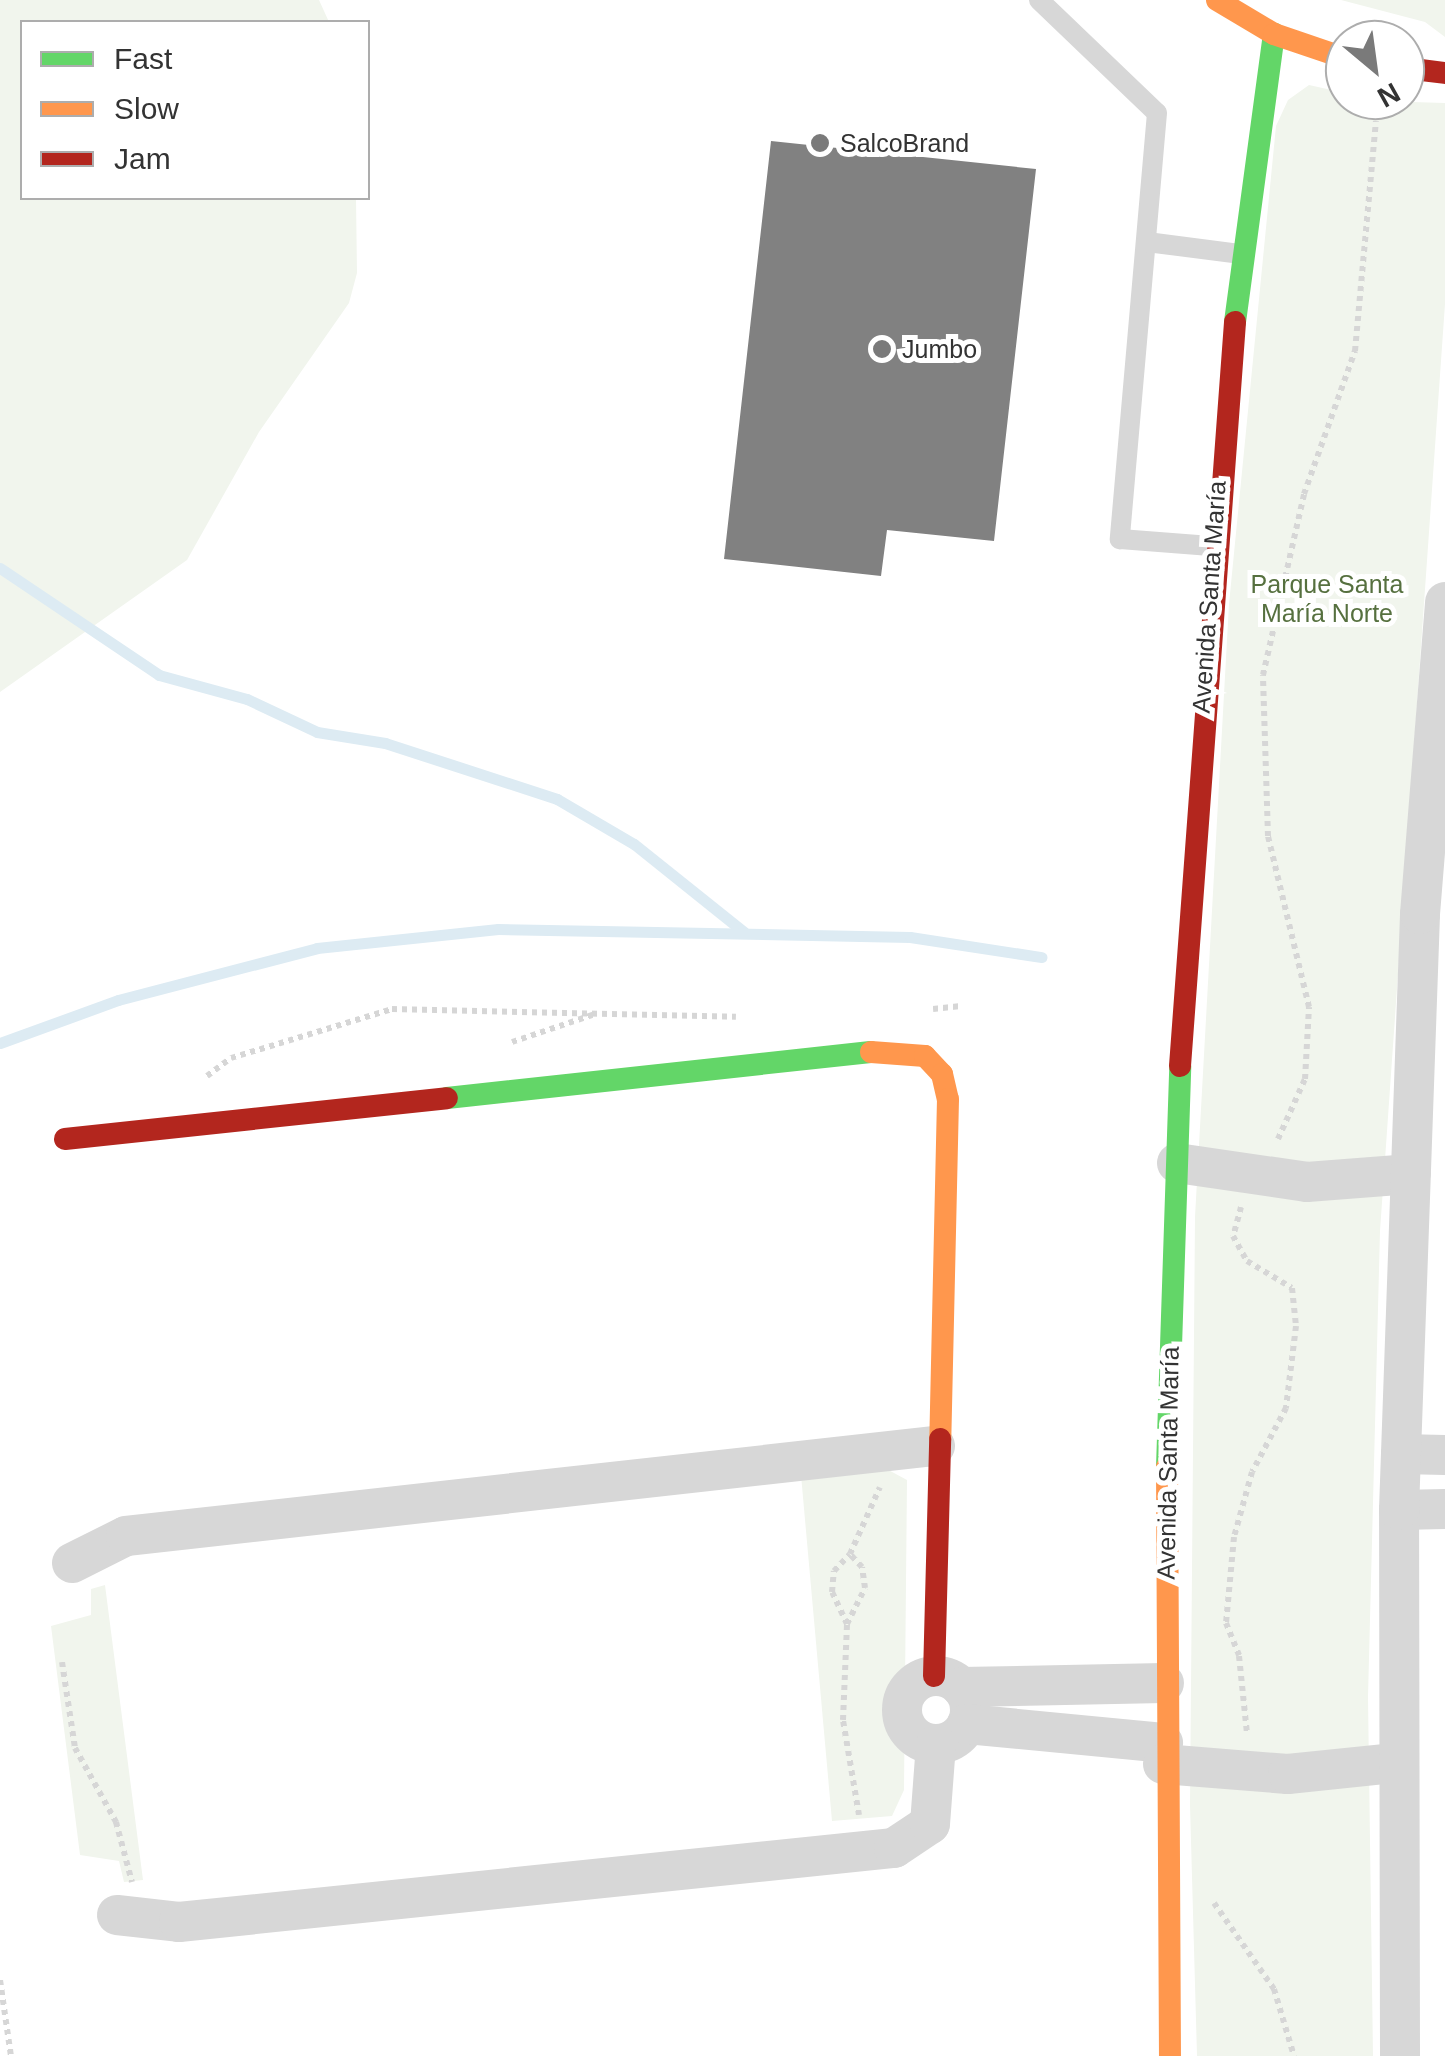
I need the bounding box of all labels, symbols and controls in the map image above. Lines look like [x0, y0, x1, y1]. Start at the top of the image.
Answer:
legend [20, 20, 370, 200]
north arrow [1325, 20, 1425, 120]
text: Fast [114, 42, 172, 75]
text: N [1372, 76, 1405, 113]
text: Slow [114, 92, 179, 125]
place label: SalcoBrand [840, 128, 969, 158]
marker: SalcoBrand [809, 132, 831, 154]
text: Jam [114, 142, 171, 175]
place label: Jumbo [902, 334, 977, 364]
marker: Jumbo [871, 338, 893, 360]
street label: Avenida Santa María [1186, 480, 1232, 714]
park label: Parque Santa María Norte [1251, 570, 1403, 629]
street label: Avenida Santa María [1151, 1346, 1185, 1580]

